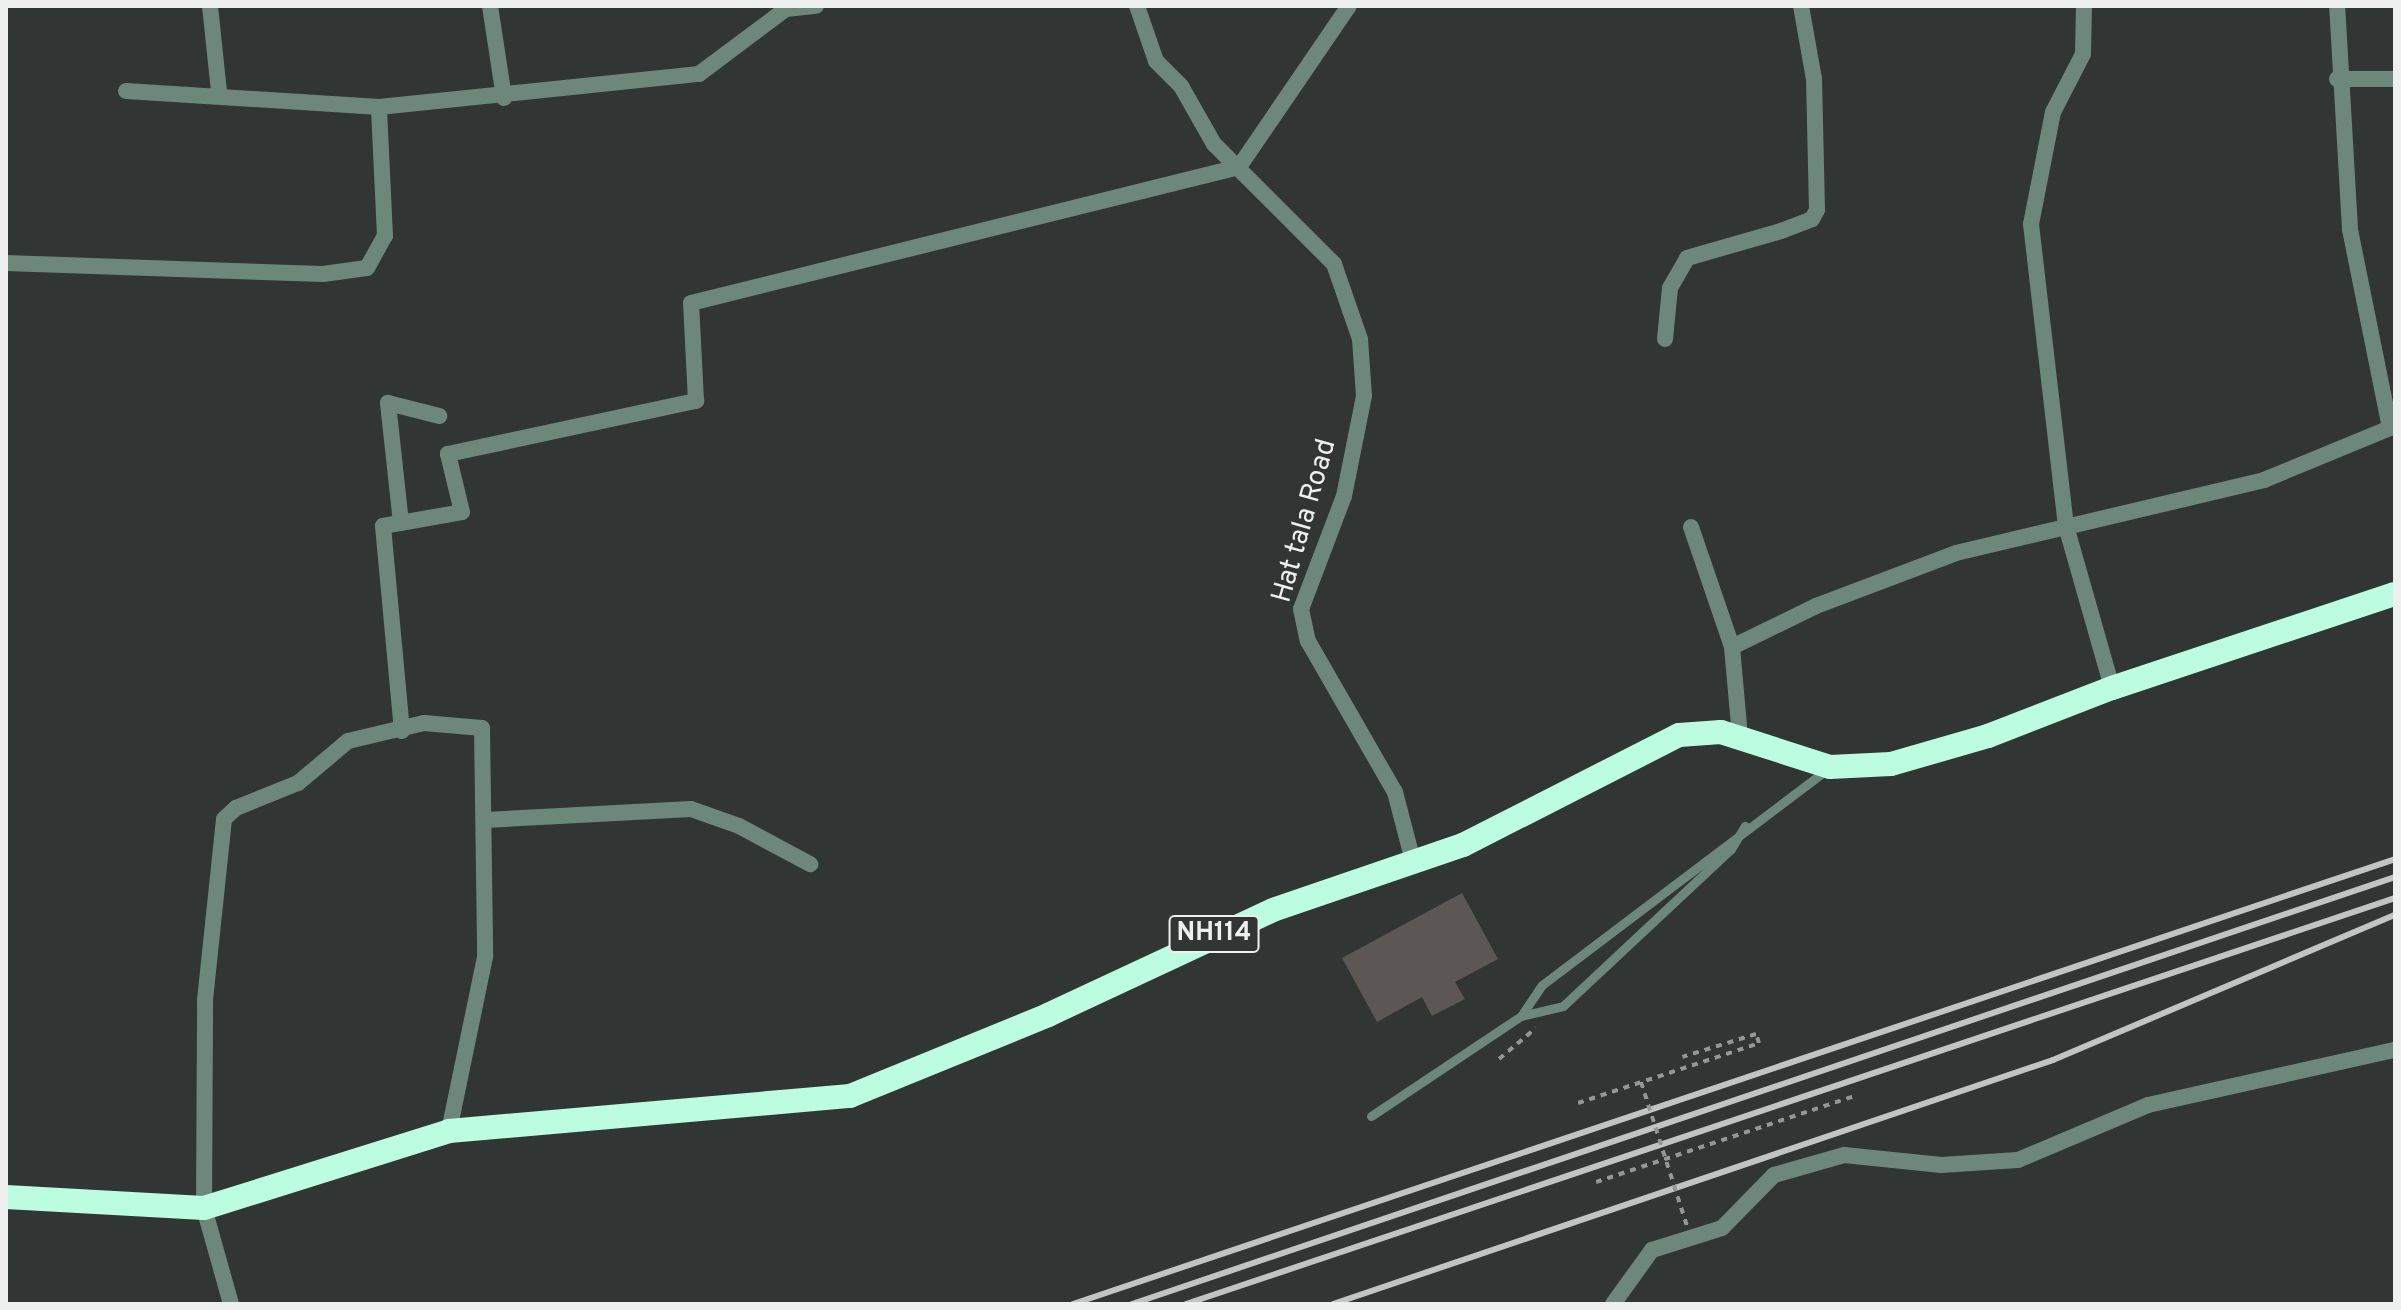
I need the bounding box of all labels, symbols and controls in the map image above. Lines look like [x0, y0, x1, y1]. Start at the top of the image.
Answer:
street label: Hat tala Road [1266, 435, 1344, 607]
road number: NH114 [1168, 912, 1260, 956]

